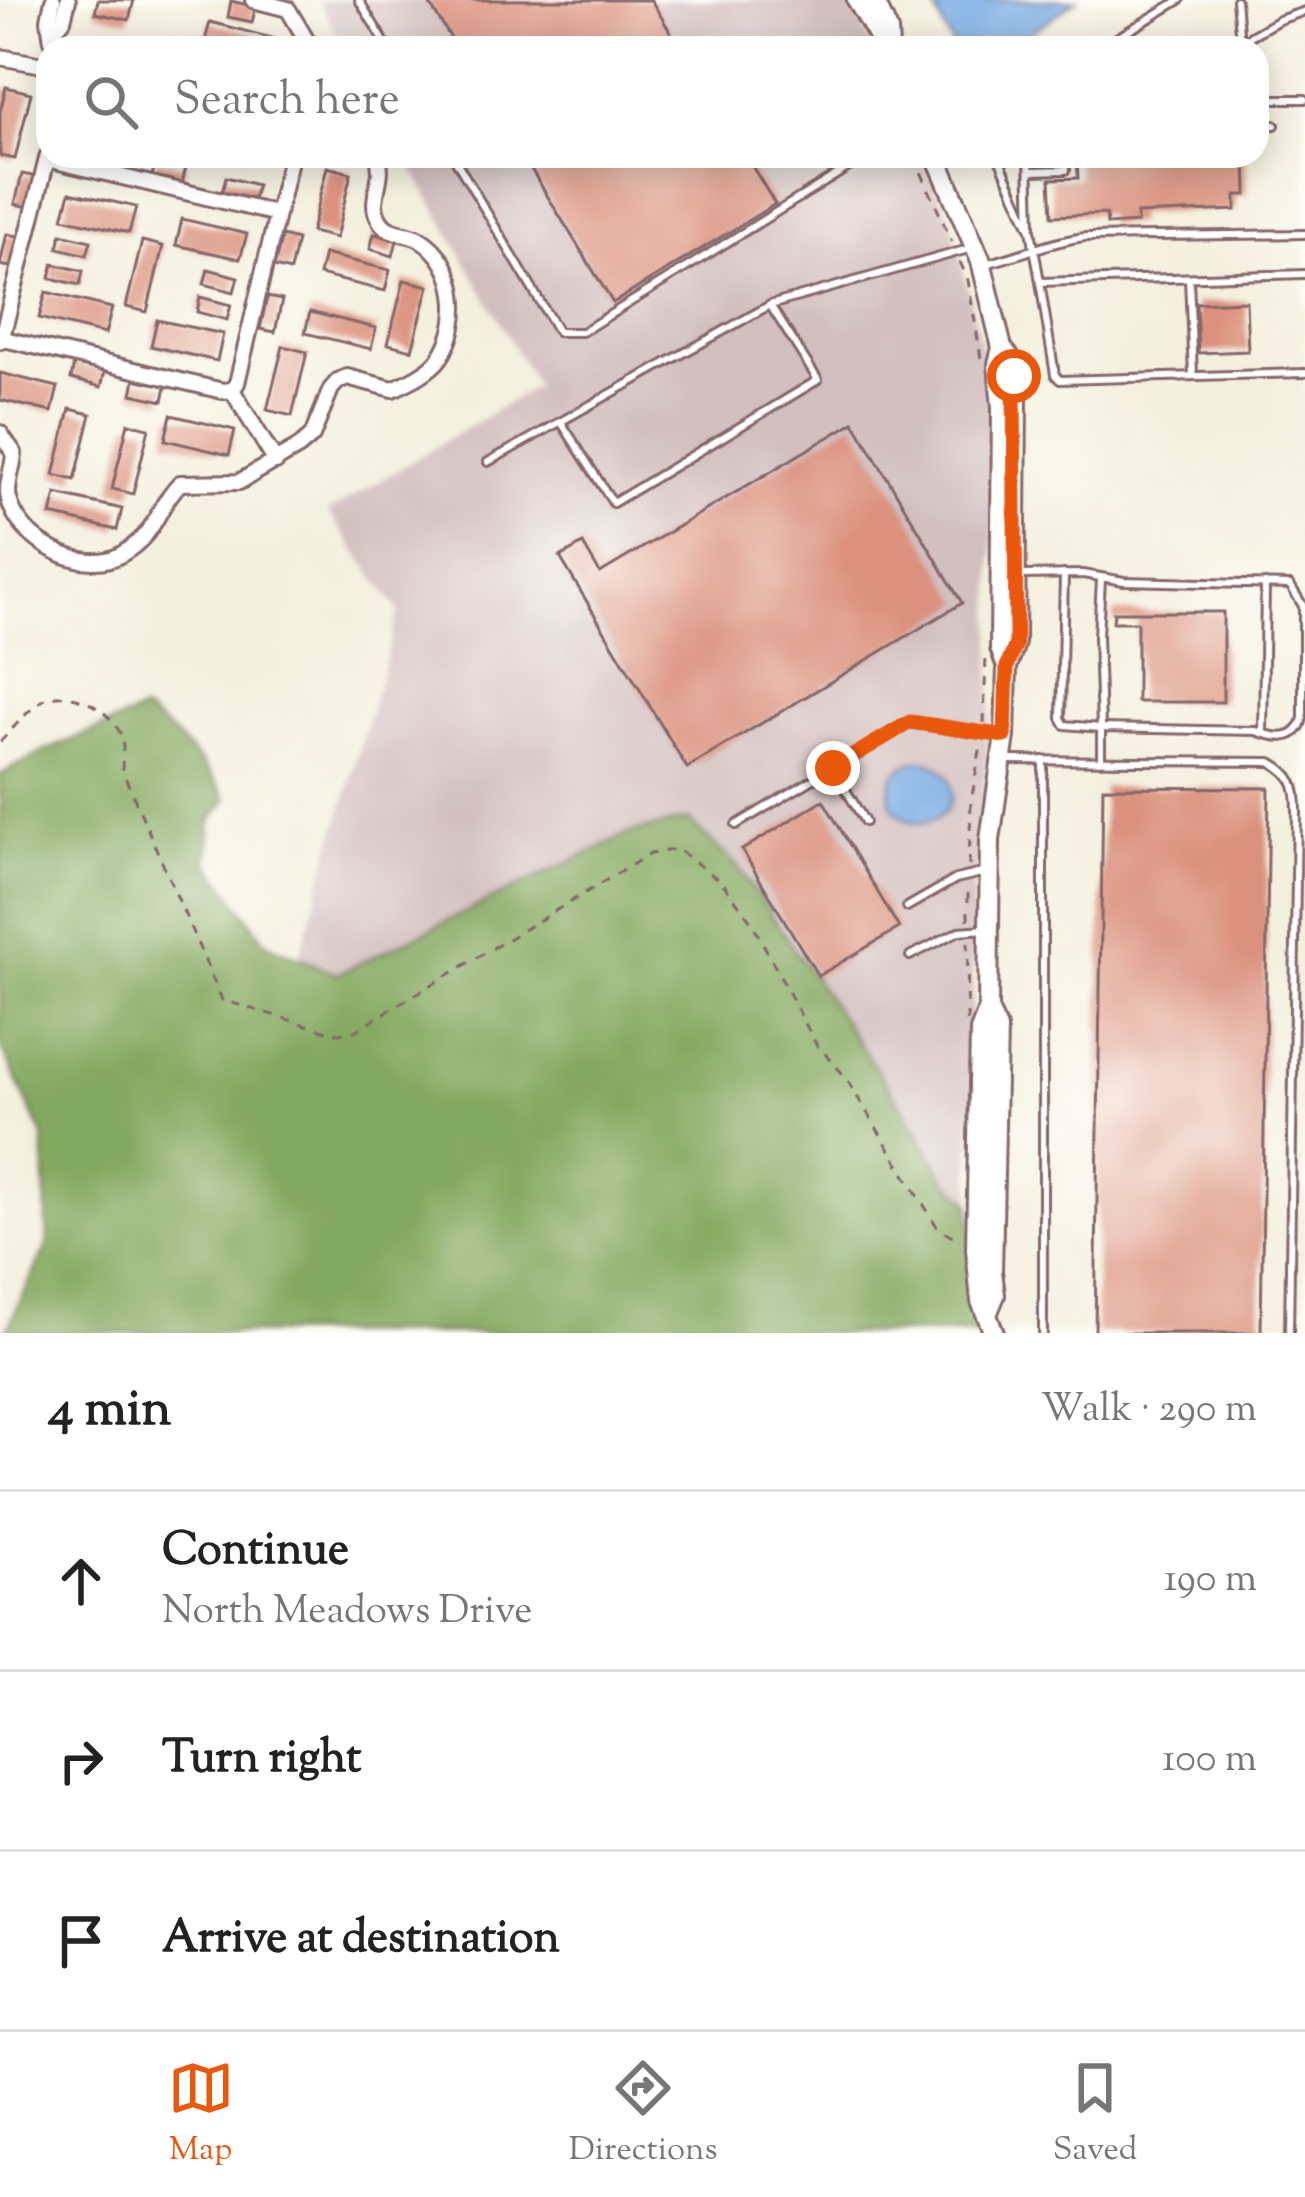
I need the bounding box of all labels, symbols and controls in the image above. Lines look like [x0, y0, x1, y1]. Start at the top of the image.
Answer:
search box [36, 36, 1269, 168]
icon: search [78, 69, 144, 135]
text: Search here [174, 70, 400, 135]
route start [987, 349, 1041, 403]
route end [806, 741, 860, 795]
text: 4 min [48, 1375, 171, 1448]
text: Walk · 290 m [1041, 1383, 1257, 1439]
text: Continue [162, 1520, 349, 1585]
icon: ahead [48, 1548, 114, 1614]
text: 190 m [1164, 1553, 1257, 1609]
text: North Meadows Drive [162, 1585, 532, 1641]
icon: right [48, 1728, 114, 1794]
text: Turn right [162, 1728, 361, 1793]
text: 100 m [1162, 1733, 1257, 1789]
icon: arrive [48, 1908, 114, 1974]
text: Arrive at destination [162, 1908, 560, 1973]
tab: Map [168, 2055, 234, 2175]
tab: Directions [569, 2055, 718, 2175]
tab: Saved [1053, 2055, 1137, 2175]

